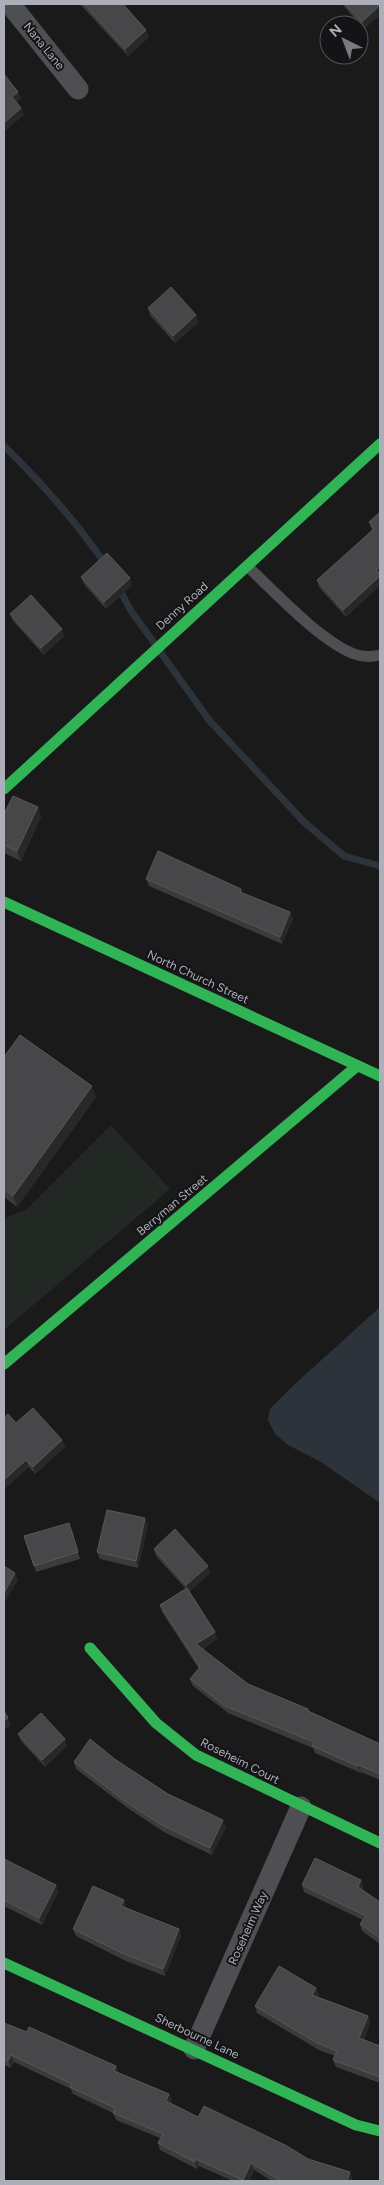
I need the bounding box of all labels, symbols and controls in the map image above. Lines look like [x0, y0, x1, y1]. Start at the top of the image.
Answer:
north arrow [319, 15, 369, 65]
street label: Nana Lane [21, 20, 68, 73]
text: N [326, 21, 345, 41]
street label: Denny Road [153, 579, 211, 633]
street label: North Church Street [145, 947, 251, 1007]
street label: Berryman Street [134, 1171, 211, 1239]
street label: Roseheim Court [198, 1735, 282, 1787]
street label: Roseheim Way [225, 1888, 271, 1967]
street label: Sherbourne Lane [153, 2010, 242, 2062]

